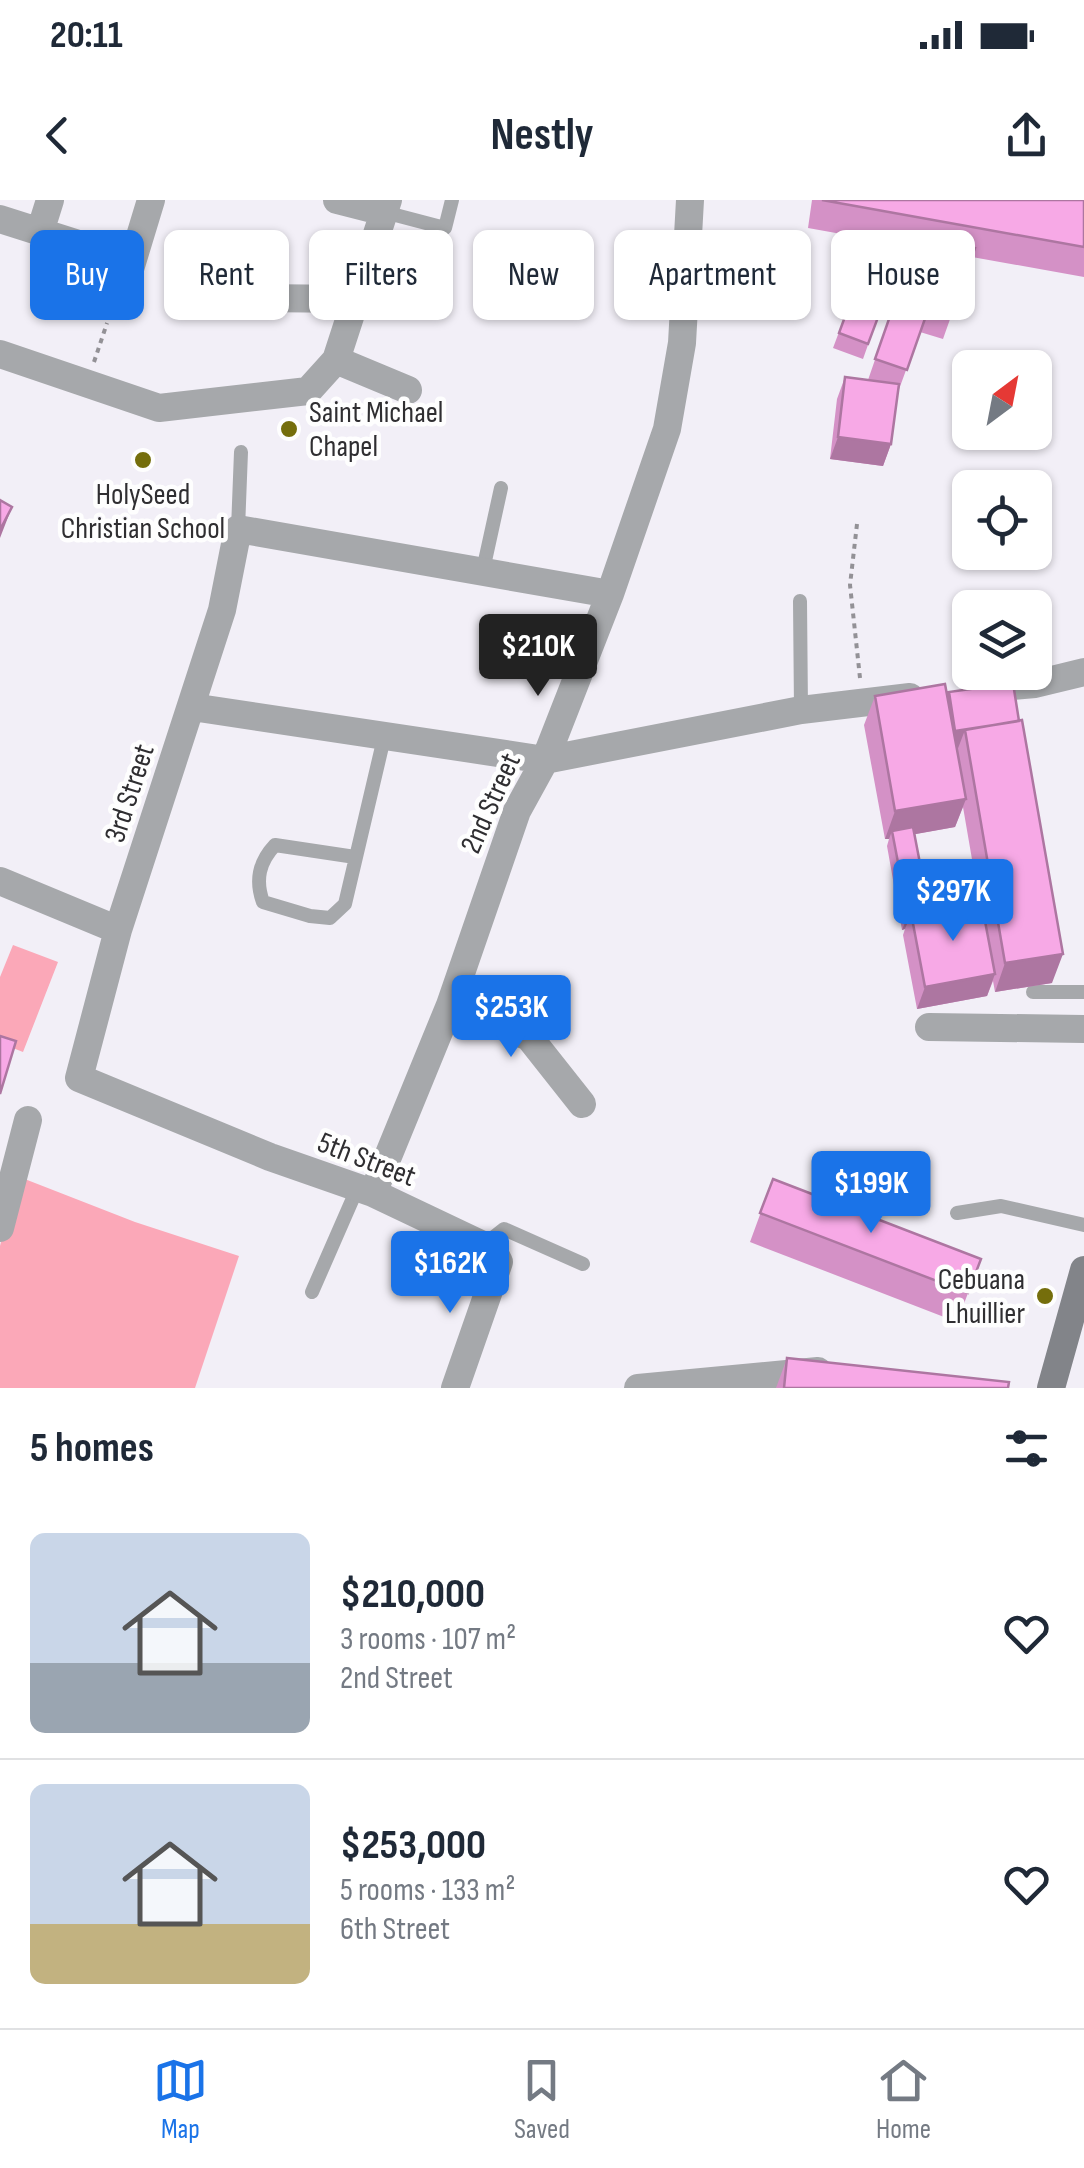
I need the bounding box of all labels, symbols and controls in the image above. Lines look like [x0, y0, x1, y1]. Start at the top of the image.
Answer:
text: 20:11 [50, 13, 123, 58]
icon: back [30, 108, 85, 163]
text: Nestly [490, 108, 594, 163]
icon: share [999, 108, 1054, 163]
chip: Buy [30, 230, 144, 320]
chip: Rent [164, 230, 289, 320]
chip: Filters [309, 230, 453, 320]
chip: New [473, 230, 594, 320]
chip: Apartment [614, 230, 811, 320]
chip: House [831, 230, 975, 320]
north arrow [952, 350, 1052, 450]
map controls [952, 350, 1052, 690]
place label: Saint Michael Chapel [309, 395, 443, 465]
marker: Saint Michael Chapel [278, 418, 300, 440]
marker: HolySeed Christian School [132, 449, 154, 471]
button: locate [952, 470, 1052, 570]
place label: HolySeed Christian School [61, 477, 225, 547]
button: layers [952, 590, 1052, 690]
pin: $210K [468, 614, 608, 699]
text: $210K [501, 627, 575, 666]
street label: 3rd Street [97, 740, 163, 847]
street label: 2nd Street [453, 748, 529, 859]
pin: $297K [883, 859, 1023, 944]
text: $297K [915, 872, 991, 911]
pin: $253K [441, 975, 581, 1060]
text: $253K [474, 988, 548, 1027]
street label: 5th Street [313, 1125, 421, 1195]
pin: $199K [801, 1151, 941, 1236]
text: $199K [833, 1164, 909, 1203]
pin: $162K [380, 1231, 520, 1316]
text: $162K [413, 1244, 487, 1283]
place label: Cebuana Lhuillier [938, 1262, 1025, 1332]
marker: Cebuana Lhuillier [1034, 1285, 1056, 1307]
icon: filters [999, 1421, 1054, 1476]
text: 5 homes [30, 1423, 154, 1474]
text: $210,000 [340, 1569, 485, 1620]
icon: home [110, 1573, 230, 1693]
icon: heart [999, 1606, 1054, 1661]
text: 3 rooms · 107 m² [340, 1620, 516, 1659]
text: 2nd Street [340, 1659, 453, 1698]
text: $253,000 [340, 1820, 486, 1871]
icon: home [110, 1824, 230, 1944]
icon: heart [999, 1857, 1054, 1912]
text: 5 rooms · 133 m² [340, 1871, 515, 1910]
text: 6th Street [340, 1910, 450, 1949]
tab: Map [153, 2053, 208, 2146]
tab: Saved [514, 2053, 570, 2146]
tab: Home [876, 2053, 931, 2146]

